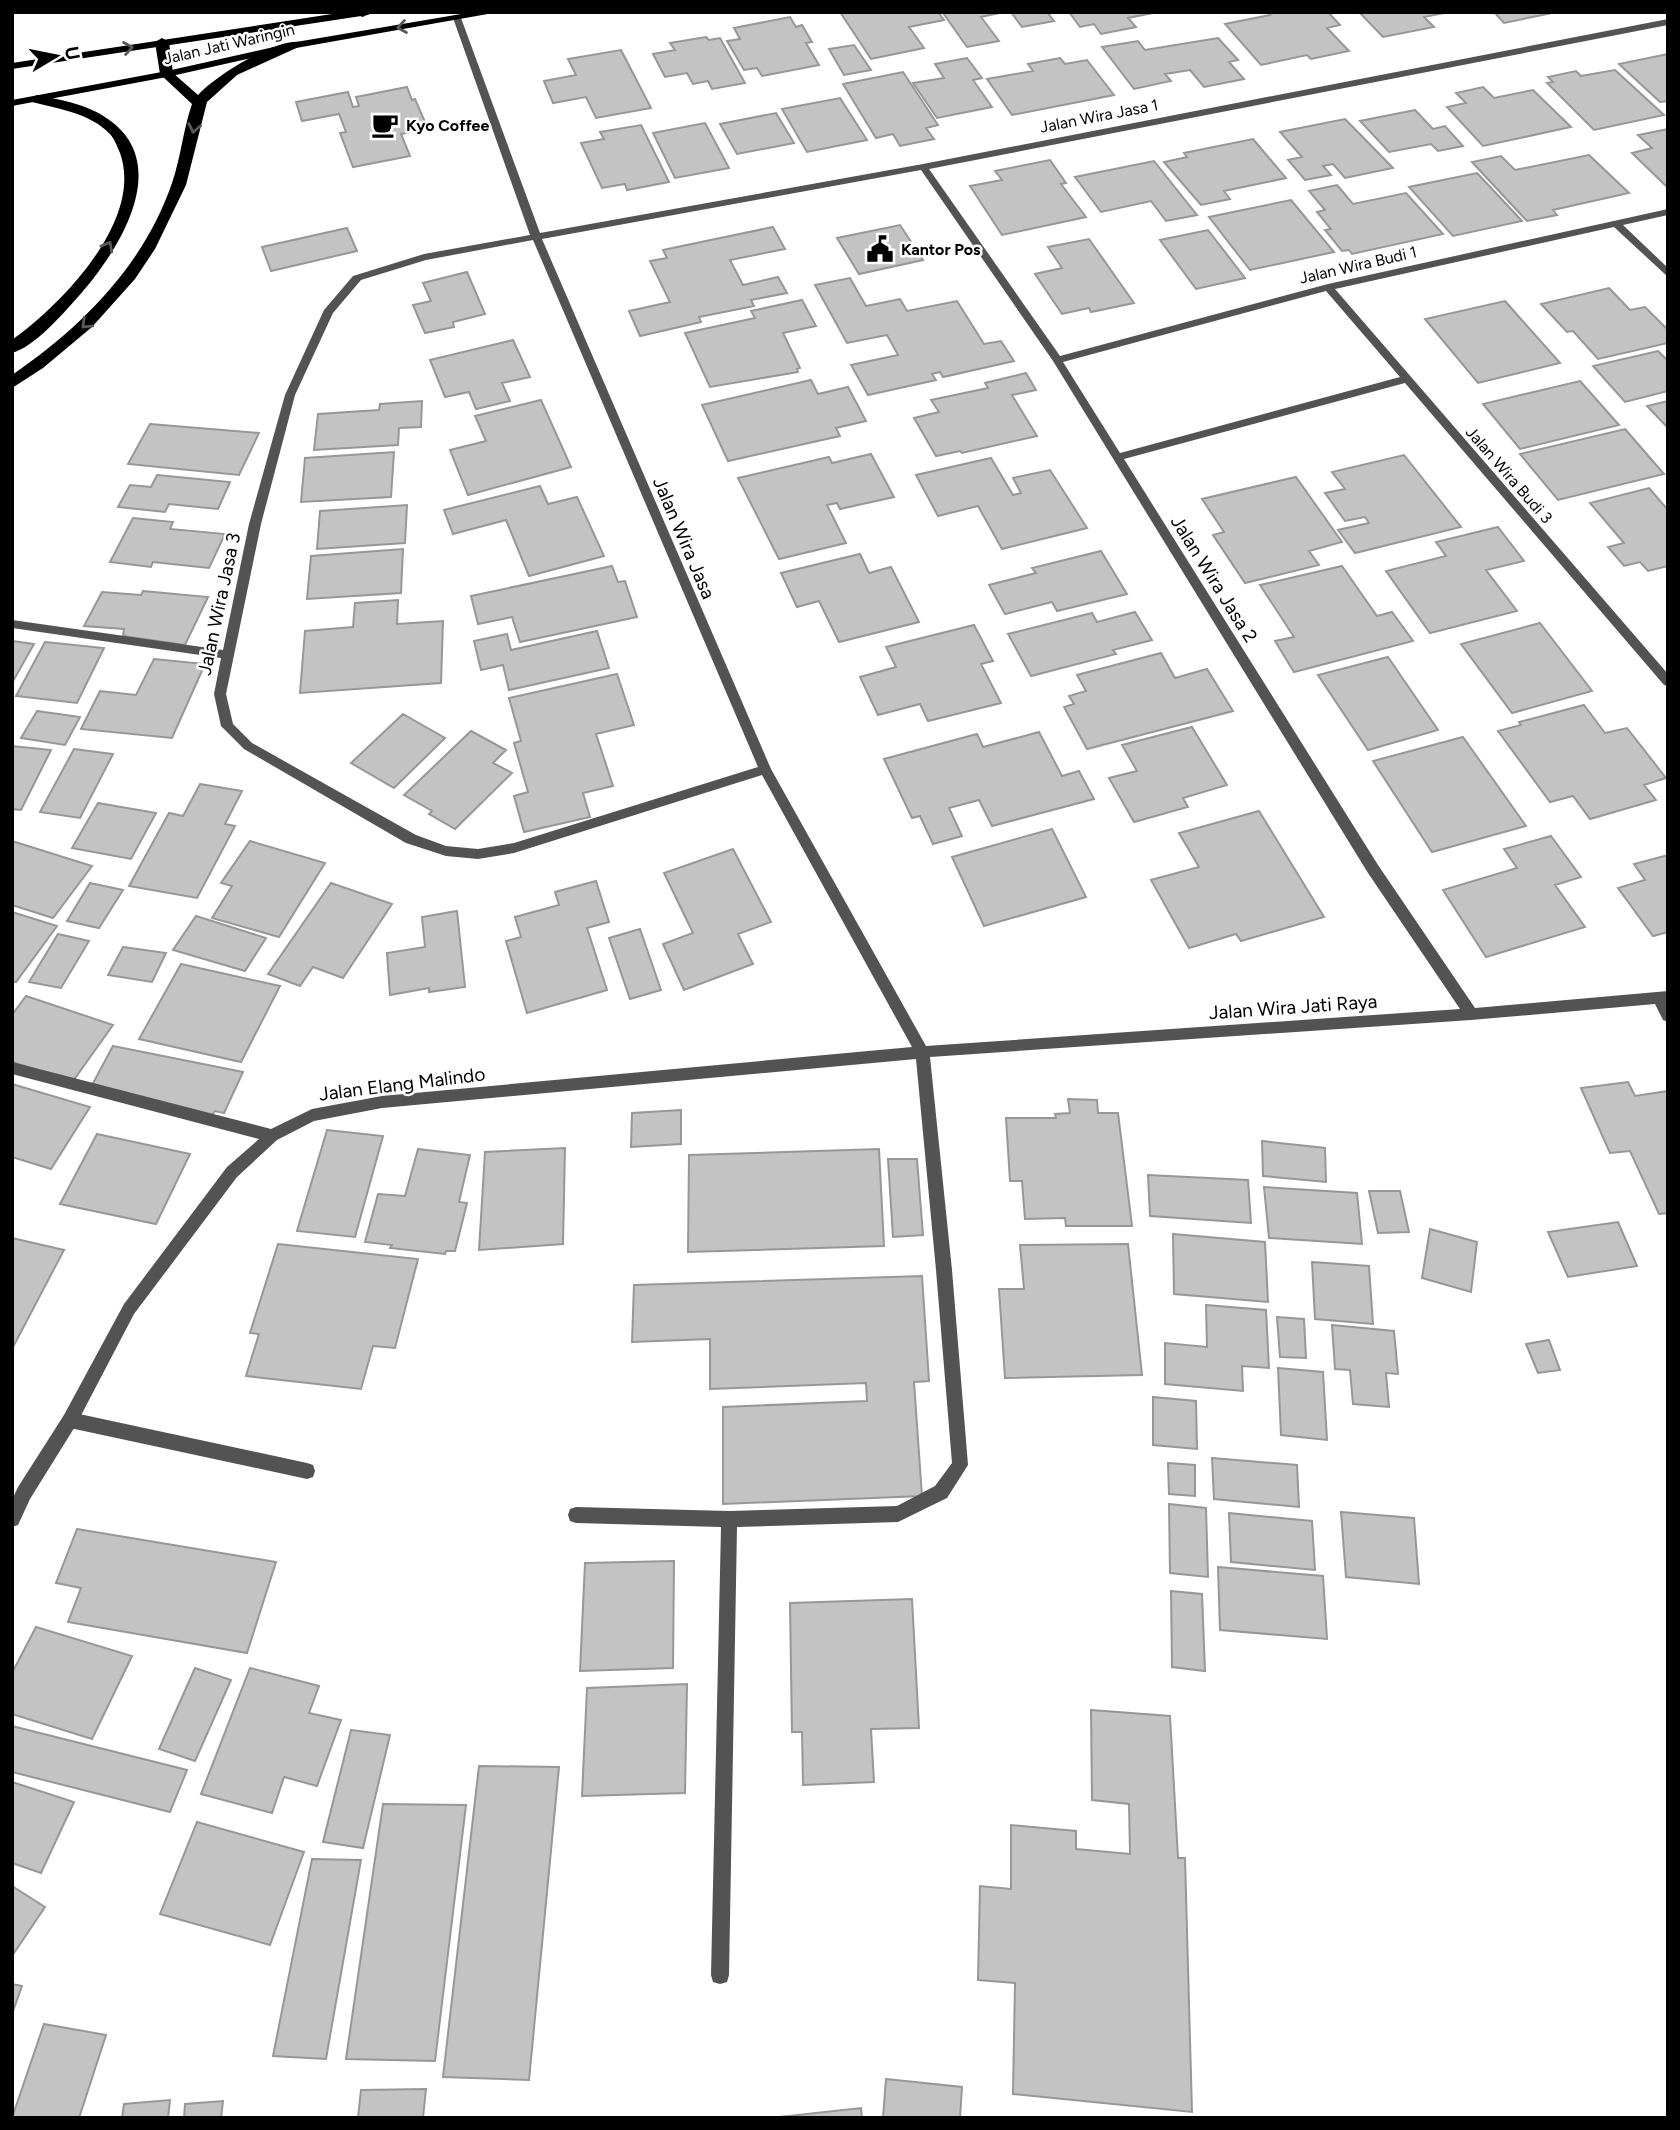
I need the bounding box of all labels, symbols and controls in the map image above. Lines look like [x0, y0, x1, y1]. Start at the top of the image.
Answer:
one-way arrow [396, 19, 408, 34]
street label: Jalan Jati Waringin [162, 20, 296, 68]
north arrow [21, 21, 91, 91]
one-way arrow [122, 41, 134, 56]
text: U [60, 45, 85, 62]
street label: Jalan Wira Jasa 1 [1038, 95, 1160, 137]
cafe icon: Kyo Coffee [370, 110, 400, 140]
place label: Kyo Coffee [406, 116, 489, 135]
one-way arrow [187, 122, 202, 134]
public building icon: Kantor Pos [865, 234, 895, 264]
place label: Kantor Pos [901, 240, 981, 259]
one-way arrow [100, 241, 113, 253]
street label: Jalan Wira Budi 1 [1297, 242, 1419, 288]
one-way arrow [81, 315, 94, 328]
street label: Jalan Wira Budi 3 [1462, 423, 1556, 527]
street label: Jalan Wira Jasa [648, 474, 720, 602]
street label: Jalan Wira Jasa 2 [1166, 511, 1262, 647]
street label: Jalan Wira Jasa 3 [193, 531, 245, 677]
street label: Jalan Wira Jati Raya [1208, 990, 1378, 1024]
street label: Jalan Elang Malindo [318, 1062, 486, 1106]

